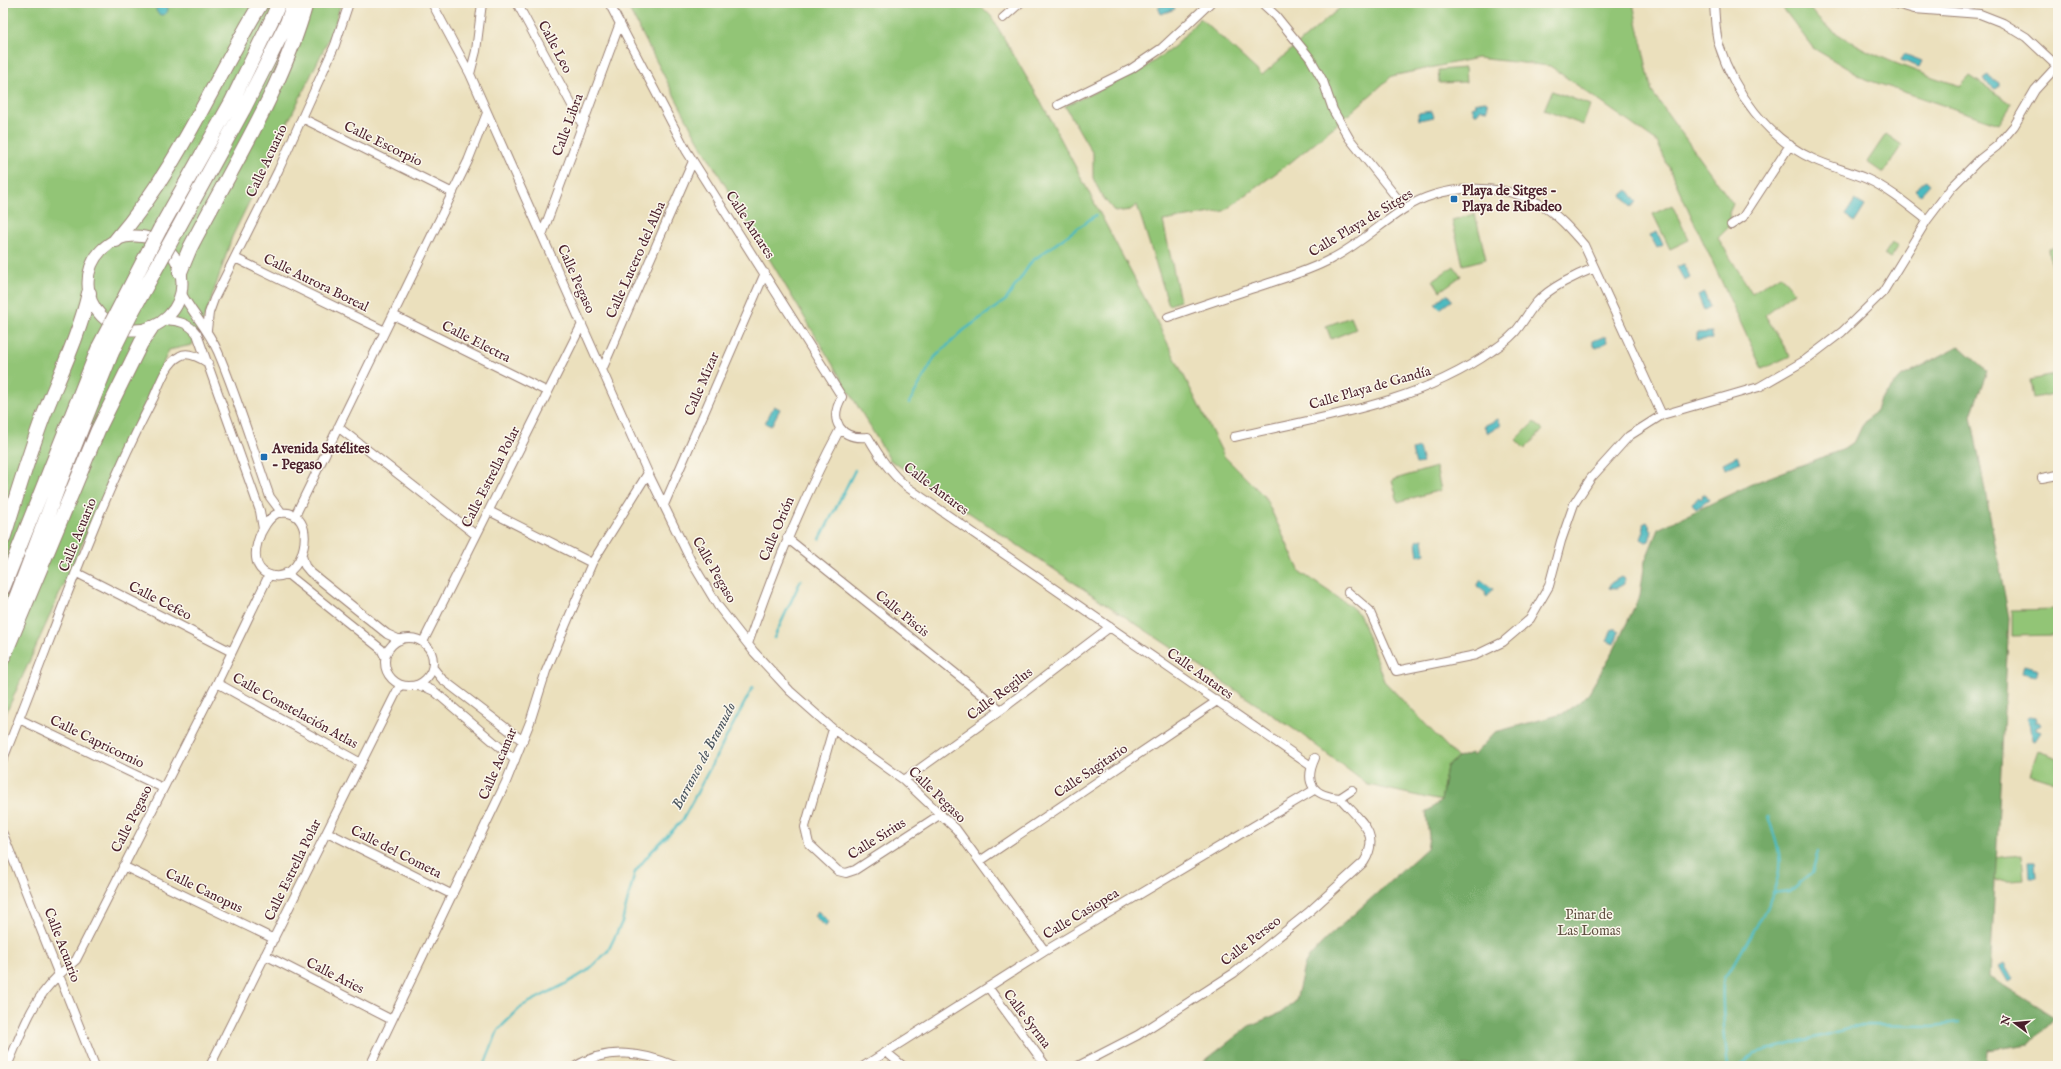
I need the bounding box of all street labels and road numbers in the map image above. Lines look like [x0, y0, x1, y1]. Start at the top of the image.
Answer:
street label: Calle Leo [534, 18, 577, 77]
street label: Calle Libra [548, 90, 588, 159]
street label: Calle Escorpio [341, 117, 426, 171]
street label: Calle Acuario [242, 121, 292, 200]
street label: Calle Playa de Sitges [1306, 185, 1416, 261]
street label: Calle Antares [721, 188, 779, 262]
street label: Calle Lucero del Alba [602, 198, 670, 321]
street label: Calle Pegaso [553, 242, 599, 317]
street label: Calle Aurora Boreal [260, 250, 372, 316]
street label: Calle Electra [438, 317, 514, 367]
street label: Calle Mizar [680, 349, 724, 419]
street label: Calle Playa de Gandía [1307, 362, 1434, 414]
street label: Calle Estrella Polar [458, 423, 524, 531]
street label: Calle Antares [900, 459, 972, 520]
street label: Calle Orión [755, 493, 799, 564]
street label: Calle Acuario [55, 495, 101, 575]
street label: Calle Pegaso [688, 534, 740, 607]
street label: Calle Cefeo [125, 577, 195, 625]
street label: Calle Piscis [871, 587, 933, 641]
street label: Calle Antares [1163, 644, 1237, 704]
street label: Calle Regilus [964, 663, 1036, 724]
street label: Calle Constelación Atlas [229, 669, 361, 753]
street label: Calle Capricornio [47, 711, 148, 773]
street label: Calle Acamar [475, 725, 521, 803]
street label: Calle Sagitario [1051, 740, 1132, 802]
street label: Calle Pegaso [904, 763, 970, 827]
street label: Calle Pegaso [107, 782, 157, 856]
street label: Calle Sirius [845, 814, 909, 864]
street label: Calle Estrella Polar [261, 816, 325, 924]
street label: Calle del Cometa [348, 821, 445, 883]
street label: Calle Canopus [162, 865, 246, 918]
street label: Calle Casiopea [1040, 884, 1123, 944]
street label: Calle Acuario [40, 905, 85, 985]
street label: Calle Perseo [1217, 912, 1285, 970]
street label: Calle Aries [303, 954, 367, 998]
street label: Calle Syrma [999, 986, 1056, 1053]

